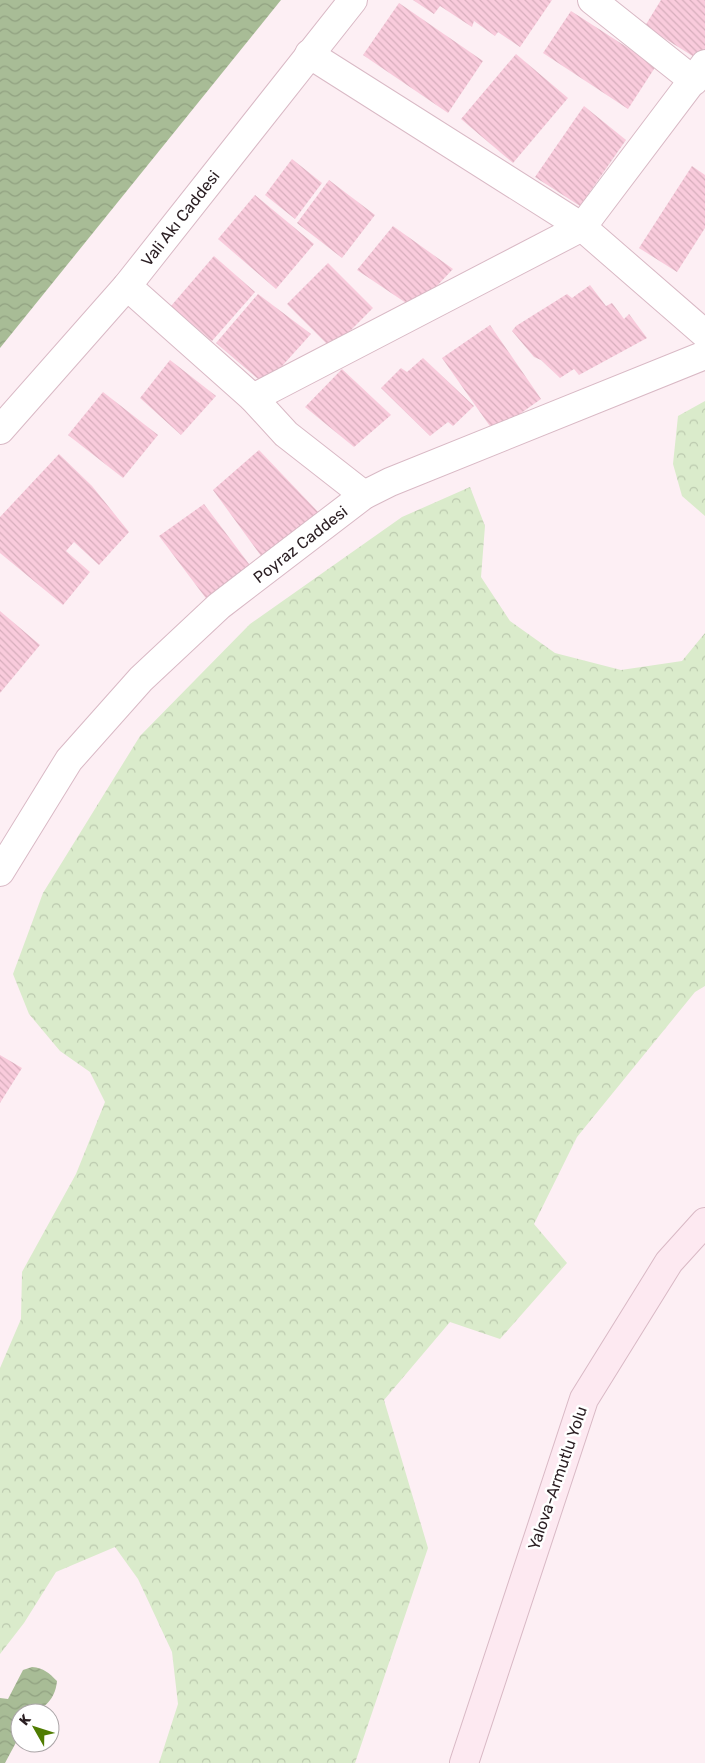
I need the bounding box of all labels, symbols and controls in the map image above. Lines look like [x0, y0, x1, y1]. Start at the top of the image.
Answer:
street label: Vali Akı Caddesi [137, 167, 224, 270]
street label: Poyraz Caddesi [249, 502, 351, 587]
street label: Yalova-Armutlu Yolu [524, 1404, 591, 1553]
north arrow [10, 1703, 60, 1753]
text: K [16, 1711, 35, 1729]

